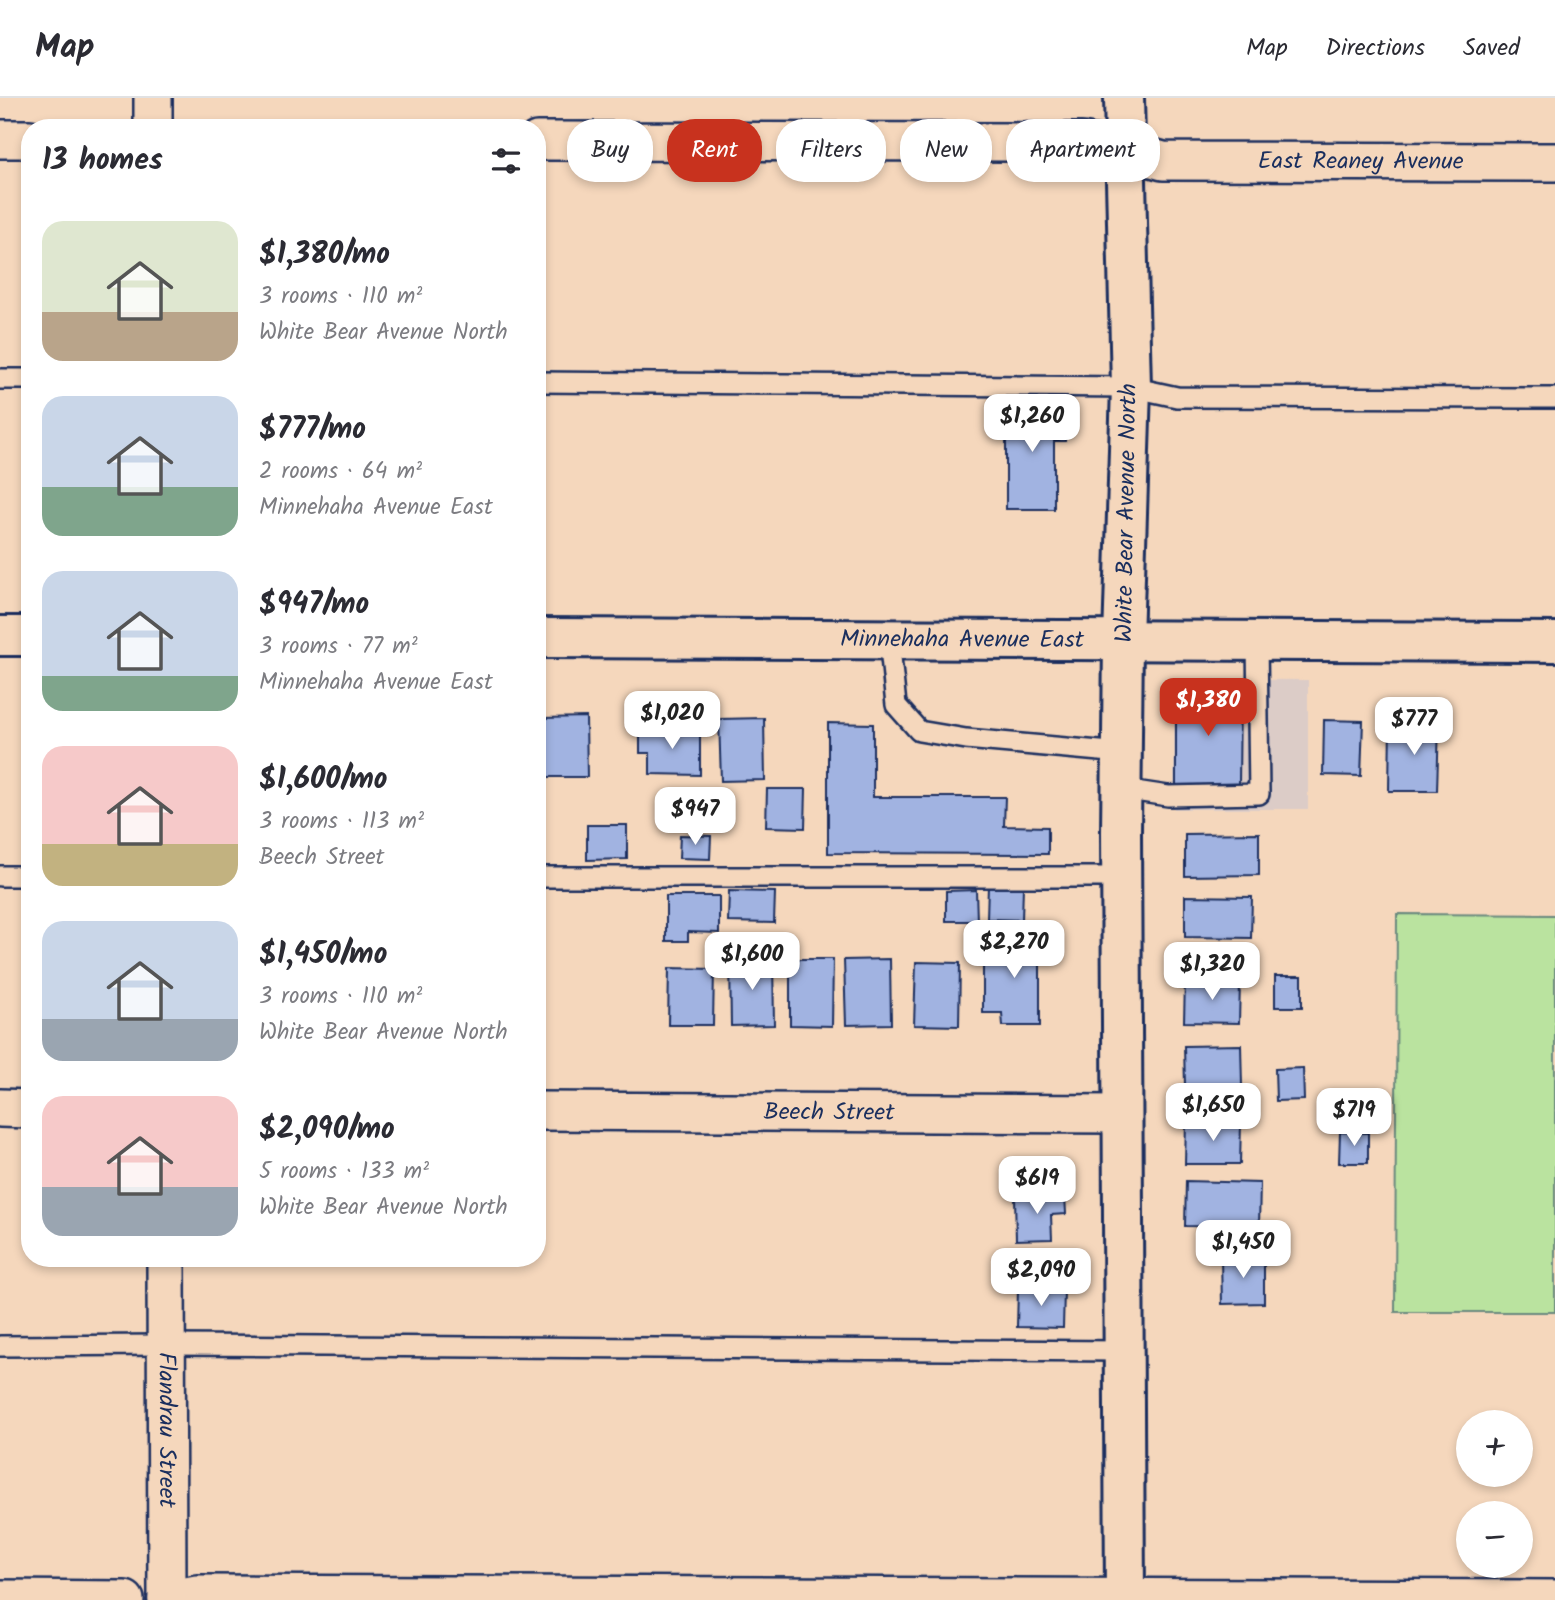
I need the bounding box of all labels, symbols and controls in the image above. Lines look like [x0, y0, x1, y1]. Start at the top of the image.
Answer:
text: Map [35, 22, 95, 75]
text: Map [1246, 29, 1288, 68]
text: Directions [1326, 29, 1425, 68]
text: Saved [1463, 29, 1520, 68]
chip: Buy [567, 119, 653, 182]
chip: Rent [667, 119, 762, 182]
chip: Filters [776, 119, 886, 182]
chip: New [900, 119, 992, 182]
chip: Apartment [1006, 119, 1160, 182]
text: 13 homes [42, 137, 163, 185]
icon: filters [487, 142, 525, 180]
street label: East Reaney Avenue [1258, 142, 1464, 181]
text: $1,380/mo [259, 231, 390, 279]
icon: home [98, 249, 182, 333]
text: 3 rooms · 110 m² [259, 279, 422, 315]
text: White Bear Avenue North [259, 315, 508, 351]
street label: White Bear Avenue North [1105, 383, 1149, 643]
pin: $1,260 [975, 394, 1089, 454]
text: $1,260 [1000, 399, 1064, 435]
text: $777/mo [259, 406, 366, 454]
icon: home [98, 424, 182, 508]
text: 2 rooms · 64 m² [259, 454, 422, 490]
text: Minnehaha Avenue East [259, 490, 493, 526]
text: $947/mo [259, 581, 369, 629]
icon: home [98, 599, 182, 683]
street label: Minnehaha Avenue East [840, 620, 1085, 660]
text: 3 rooms · 77 m² [259, 629, 418, 665]
text: Minnehaha Avenue East [259, 665, 493, 701]
pin: $1,380 [1151, 678, 1265, 738]
text: $1,380 [1176, 683, 1240, 719]
pin: $1,020 [615, 692, 729, 751]
text: $1,020 [640, 696, 704, 732]
pin: $777 [1373, 698, 1455, 757]
text: $777 [1391, 702, 1437, 738]
text: $1,600/mo [259, 756, 387, 804]
icon: home [98, 774, 182, 858]
pin: $947 [654, 788, 736, 847]
text: $947 [671, 792, 719, 828]
text: 3 rooms · 113 m² [259, 804, 424, 840]
text: Beech Street [259, 840, 384, 876]
pin: $2,270 [957, 920, 1071, 980]
text: $2,270 [979, 925, 1049, 961]
text: $1,450/mo [259, 931, 387, 979]
pin: $1,600 [695, 932, 809, 992]
text: $1,600 [721, 937, 783, 973]
pin: $1,320 [1155, 942, 1269, 1002]
text: $1,320 [1180, 947, 1244, 983]
icon: home [98, 949, 182, 1033]
text: 3 rooms · 110 m² [259, 979, 422, 1015]
text: White Bear Avenue North [259, 1015, 508, 1051]
pin: $1,650 [1156, 1084, 1270, 1143]
text: $1,650 [1182, 1088, 1244, 1124]
pin: $719 [1313, 1088, 1395, 1148]
street label: Beech Street [763, 1093, 895, 1132]
text: $719 [1332, 1093, 1376, 1129]
text: $2,090/mo [259, 1106, 395, 1154]
icon: home [98, 1124, 182, 1208]
text: 5 rooms · 133 m² [259, 1154, 429, 1190]
pin: $619 [996, 1156, 1078, 1216]
text: $619 [1015, 1161, 1059, 1197]
text: White Bear Avenue North [259, 1190, 508, 1226]
pin: $1,450 [1186, 1220, 1300, 1280]
text: $1,450 [1212, 1225, 1274, 1261]
pin: $2,090 [984, 1248, 1098, 1308]
text: $2,090 [1007, 1253, 1075, 1289]
street label: Flandrau Street [147, 1352, 186, 1509]
map controls [1456, 1410, 1533, 1578]
button: + [1456, 1410, 1533, 1487]
button: − [1456, 1501, 1533, 1578]

